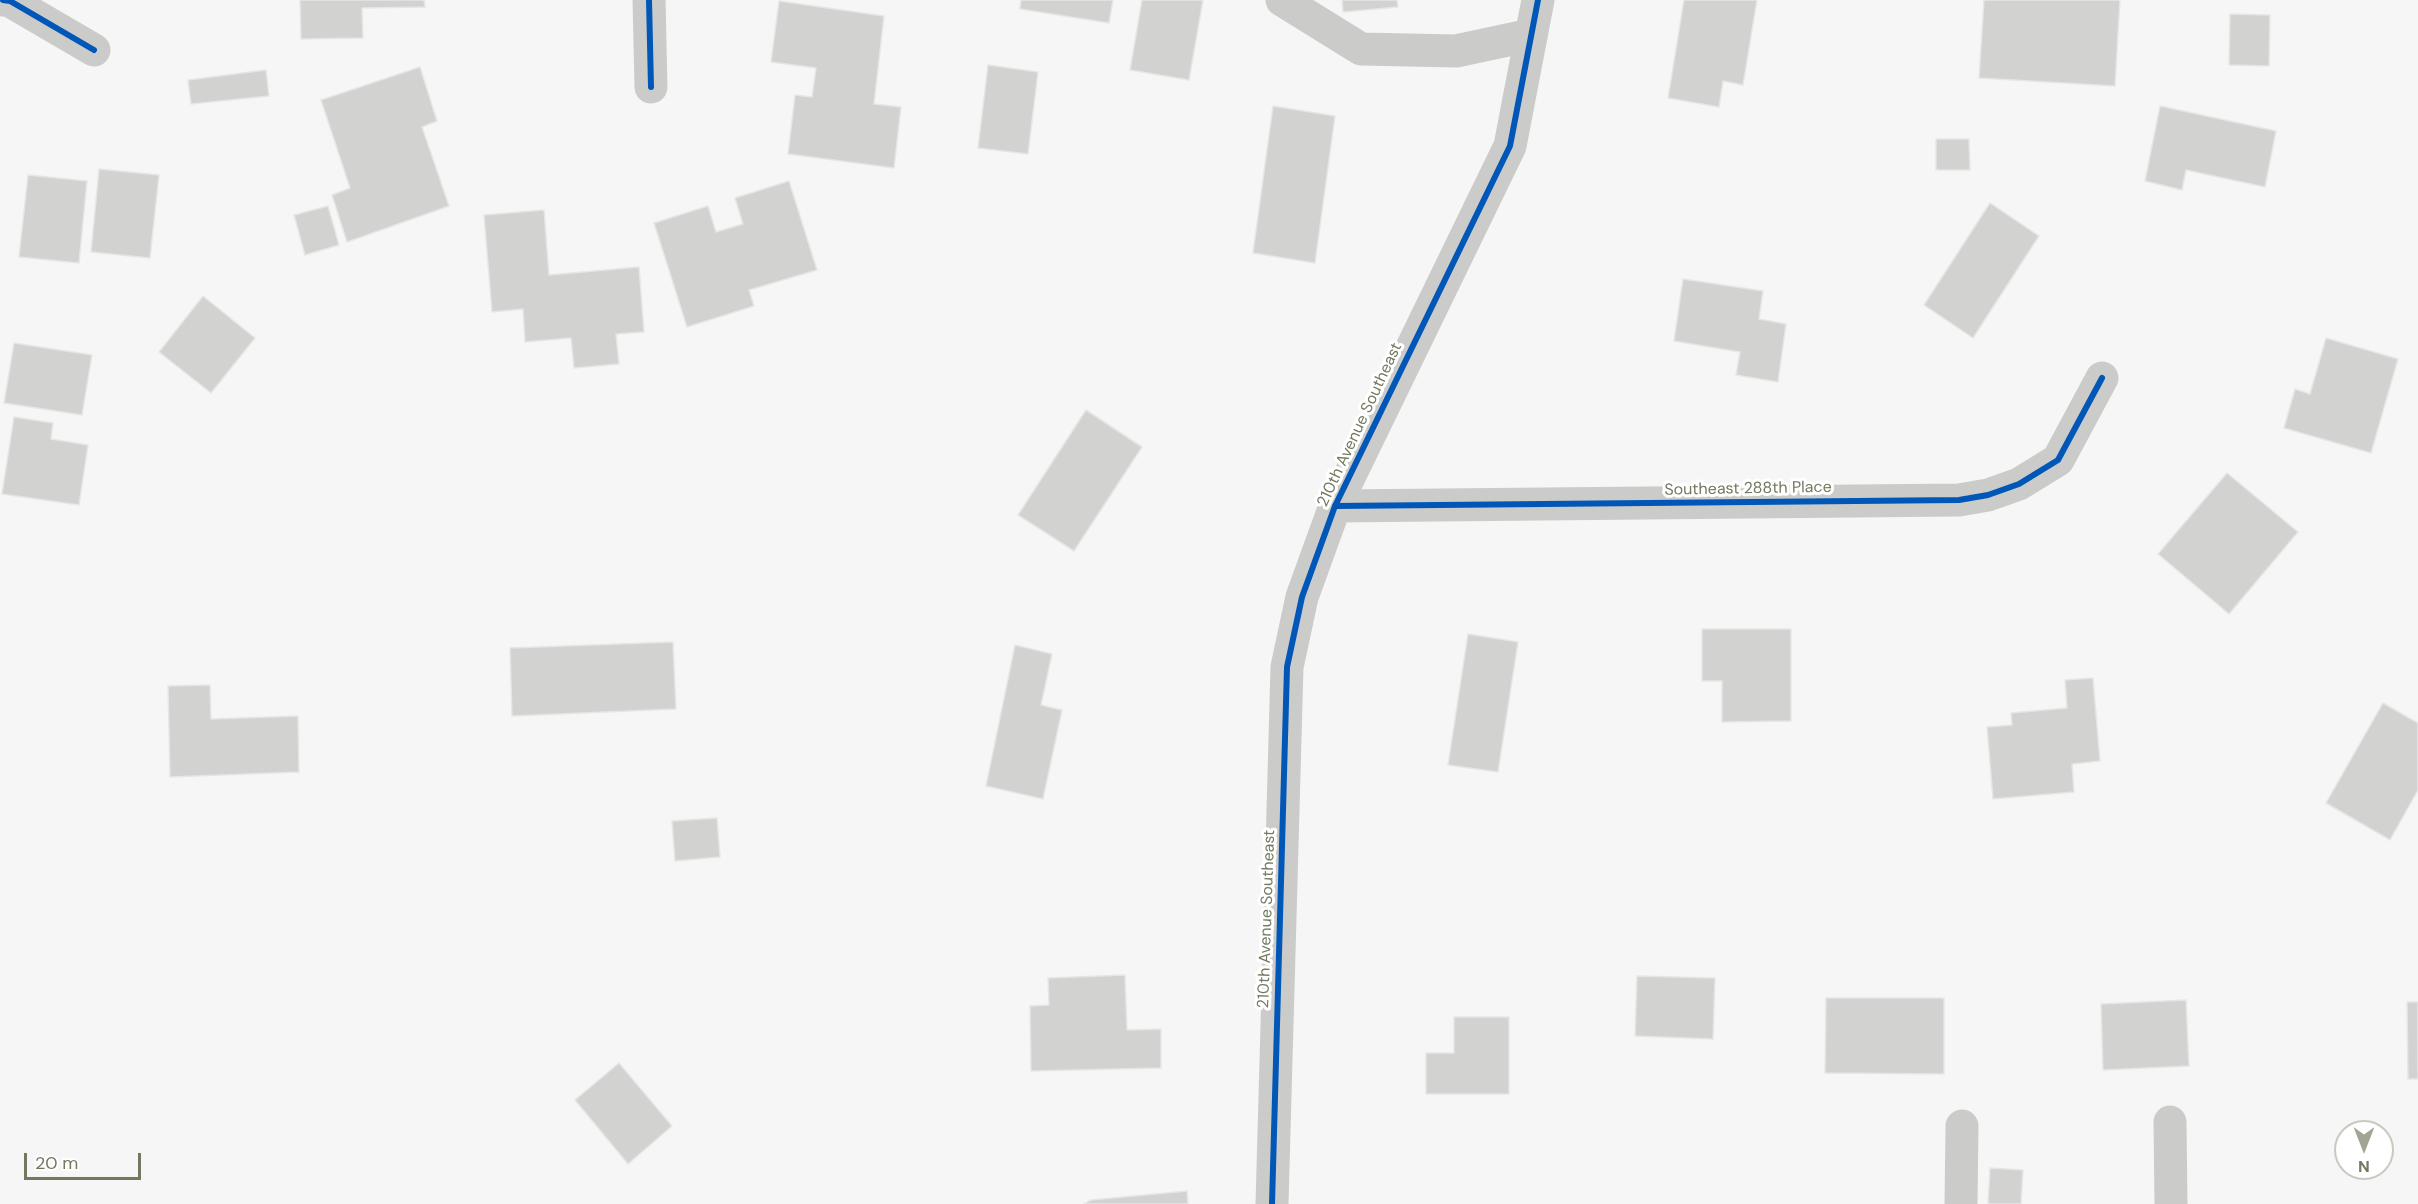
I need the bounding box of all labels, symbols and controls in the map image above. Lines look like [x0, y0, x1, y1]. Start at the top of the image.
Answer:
street label: 210th Avenue Southeast [1314, 340, 1406, 510]
street label: Southeast 288th Place [1664, 478, 1832, 500]
street label: 210th Avenue Southeast [1254, 829, 1280, 1009]
north arrow [2334, 1120, 2394, 1180]
scale bar [27, 1141, 144, 1179]
text: 20 m [35, 1151, 78, 1175]
text: N [2358, 1156, 2370, 1177]

